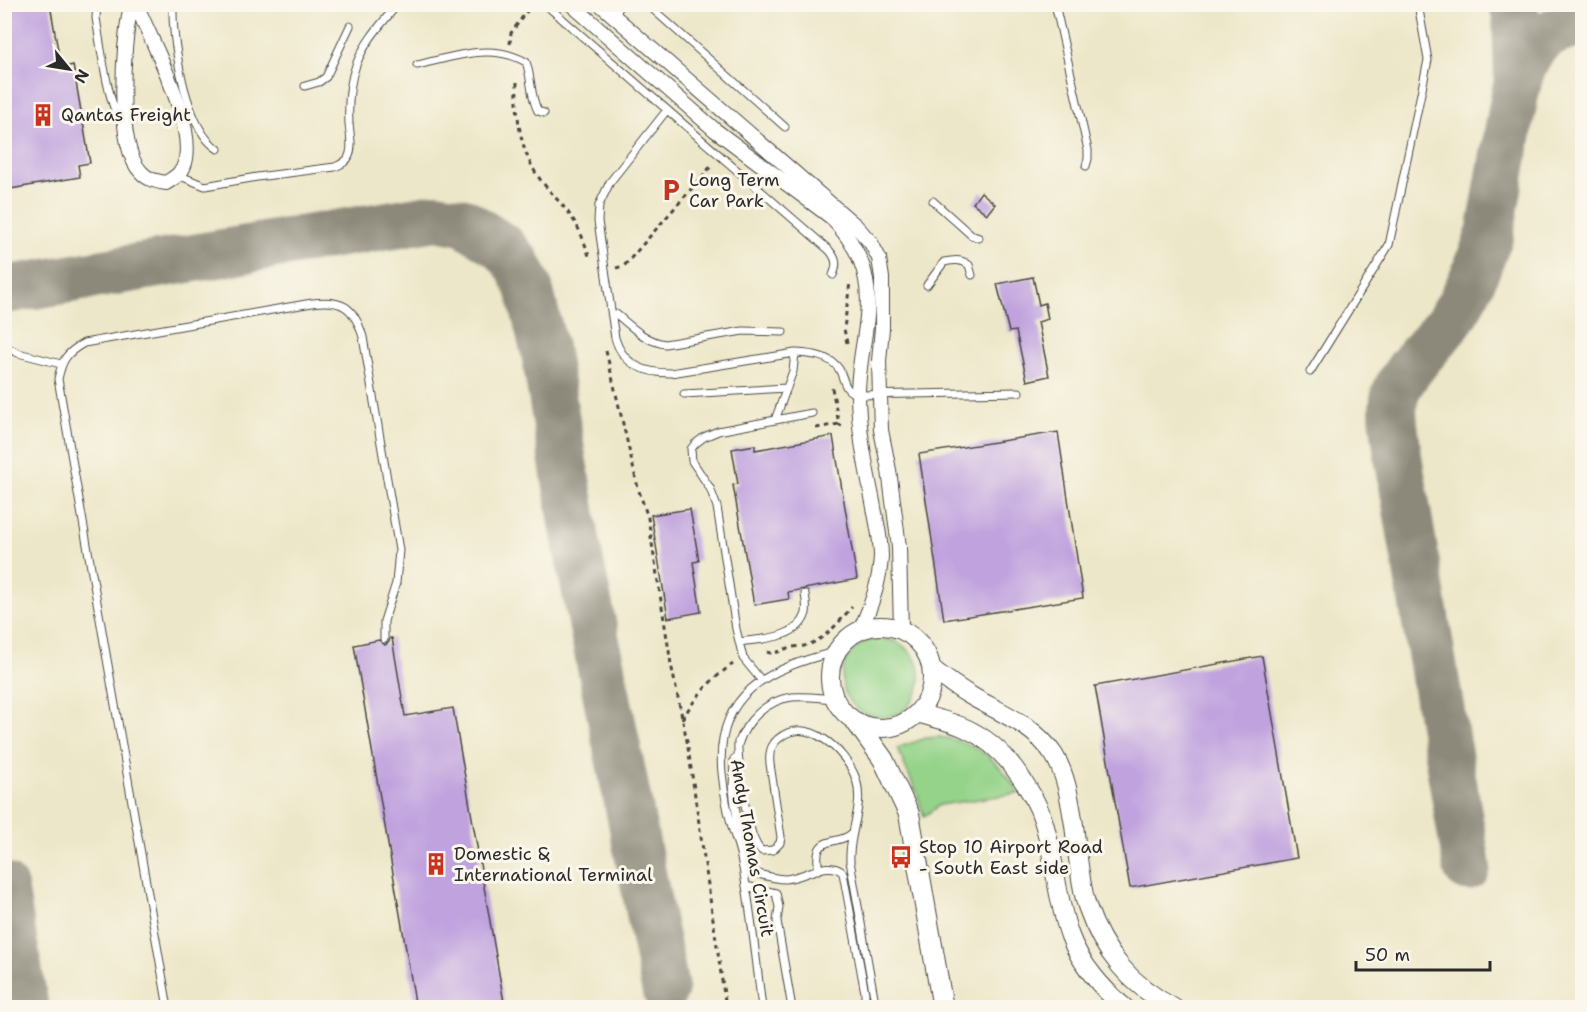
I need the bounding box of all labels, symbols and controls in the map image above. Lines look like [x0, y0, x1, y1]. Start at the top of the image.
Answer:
north arrow [39, 39, 99, 99]
text: N [69, 66, 94, 87]
building icon: Qantas Freight [30, 102, 56, 128]
place label: Qantas Freight [61, 103, 191, 127]
place label: Long Term Car Park [689, 168, 780, 213]
parking icon: Long Term Car Park [658, 177, 684, 203]
street label: Andy Thomas Circuit [725, 757, 779, 939]
place label: Stop 10 Airport Road - South East side [919, 835, 1103, 880]
place label: Domestic & International Terminal [454, 842, 653, 887]
bus stop icon: Stop 10 Airport Road - South East side [888, 844, 914, 870]
building icon: Domestic & International Terminal [423, 851, 449, 877]
scale bar [1356, 934, 1490, 972]
text: 50 m [1365, 943, 1410, 967]

